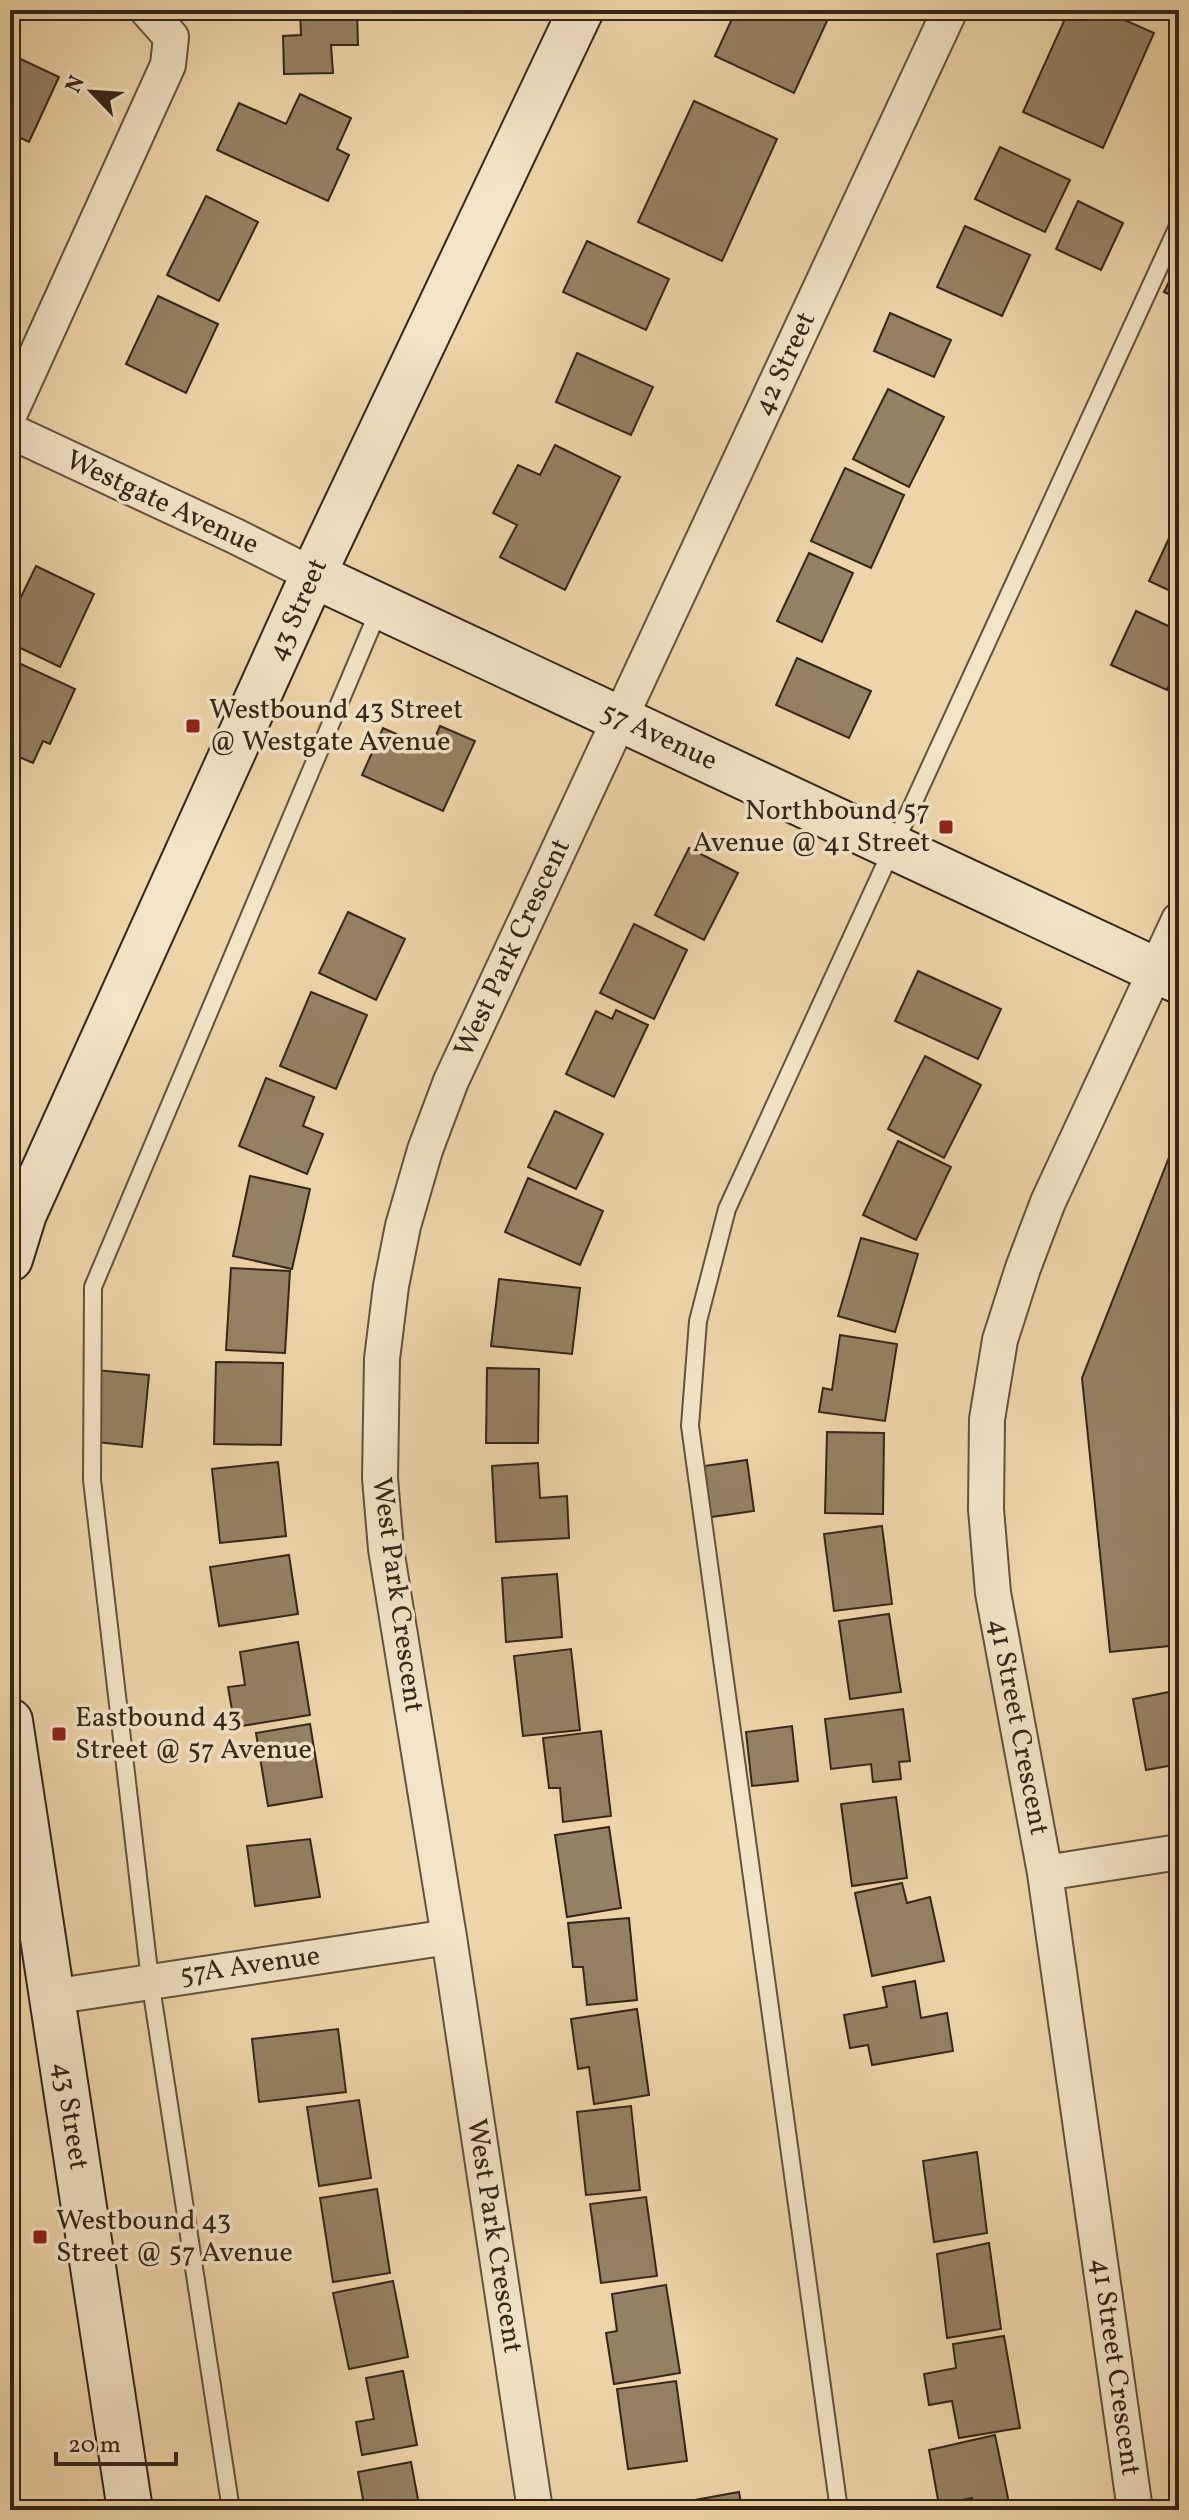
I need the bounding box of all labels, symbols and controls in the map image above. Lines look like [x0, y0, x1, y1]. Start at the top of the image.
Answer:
north arrow [52, 52, 132, 132]
text: N [59, 71, 94, 98]
street label: 42 Street [744, 306, 826, 422]
street label: Westgate Avenue [59, 441, 265, 565]
street label: 43 Street [258, 552, 338, 668]
place label: Westbound 43 Street @ Westgate Avenue [209, 691, 463, 762]
street label: 57 Avenue [594, 693, 724, 781]
marker: Westbound 43 Street @ Westgate Avenue [184, 717, 202, 735]
place label: Northbound 57 Avenue @ 41 Street [693, 792, 930, 863]
marker: Northbound 57 Avenue @ 41 Street [937, 818, 955, 836]
street label: West Park Crescent [445, 832, 581, 1064]
street label: West Park Crescent [361, 1475, 433, 1715]
street label: 41 Street Crescent [978, 1615, 1058, 1839]
place label: Eastbound 43 Street @ 57 Avenue [75, 1699, 312, 1770]
marker: Eastbound 43 Street @ 57 Avenue [50, 1725, 68, 1743]
street label: 57A Avenue [177, 1937, 323, 1995]
street label: 43 Street [42, 2059, 98, 2173]
street label: West Park Crescent [456, 2116, 532, 2356]
place label: Westbound 43 Street @ 57 Avenue [56, 2202, 293, 2273]
marker: Westbound 43 Street @ 57 Avenue [31, 2228, 49, 2246]
street label: 41 Street Crescent [1080, 2255, 1150, 2479]
scale bar [56, 2416, 176, 2466]
text: 20 m [68, 2429, 121, 2463]

